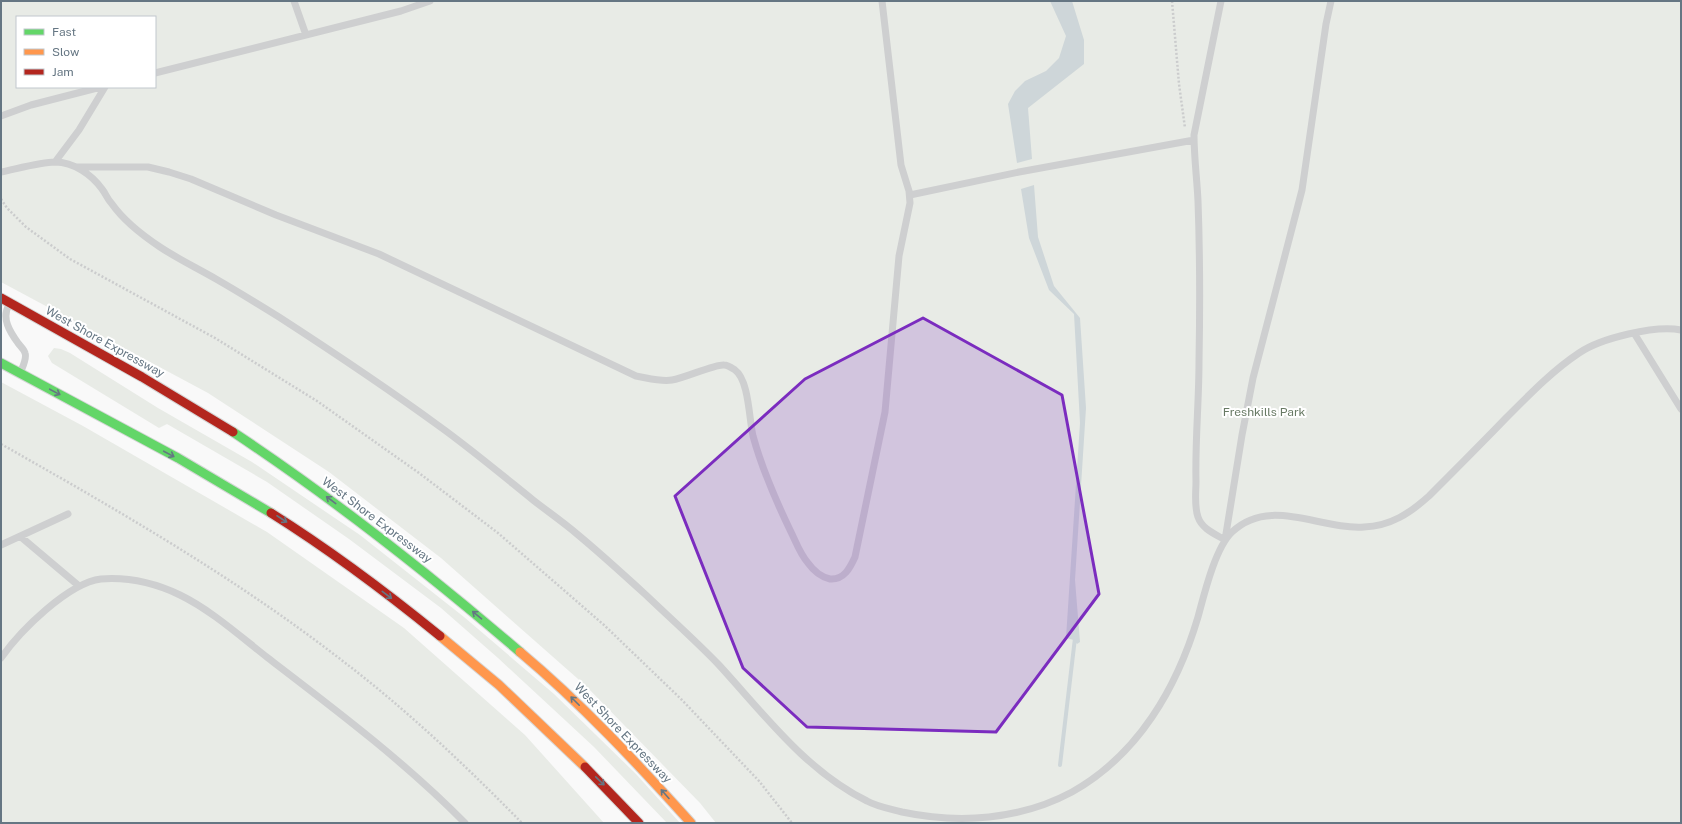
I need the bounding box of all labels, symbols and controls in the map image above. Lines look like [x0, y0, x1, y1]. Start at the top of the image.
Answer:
legend [16, 16, 156, 88]
text: Fast [52, 25, 77, 39]
text: Slow [52, 45, 80, 59]
text: Jam [52, 65, 74, 79]
street label: West Shore Expressway [43, 303, 167, 381]
one-way arrow [49, 389, 61, 396]
park label: Freshkills Park [1223, 405, 1306, 419]
one-way arrow [163, 450, 175, 458]
street label: West Shore Expressway [319, 474, 435, 566]
one-way arrow [326, 496, 337, 504]
one-way arrow [276, 515, 287, 524]
one-way arrow [382, 591, 393, 599]
one-way arrow [472, 610, 483, 619]
street label: West Shore Expressway [571, 680, 675, 786]
one-way arrow [570, 696, 580, 706]
one-way arrow [595, 777, 605, 786]
one-way arrow [661, 789, 670, 799]

